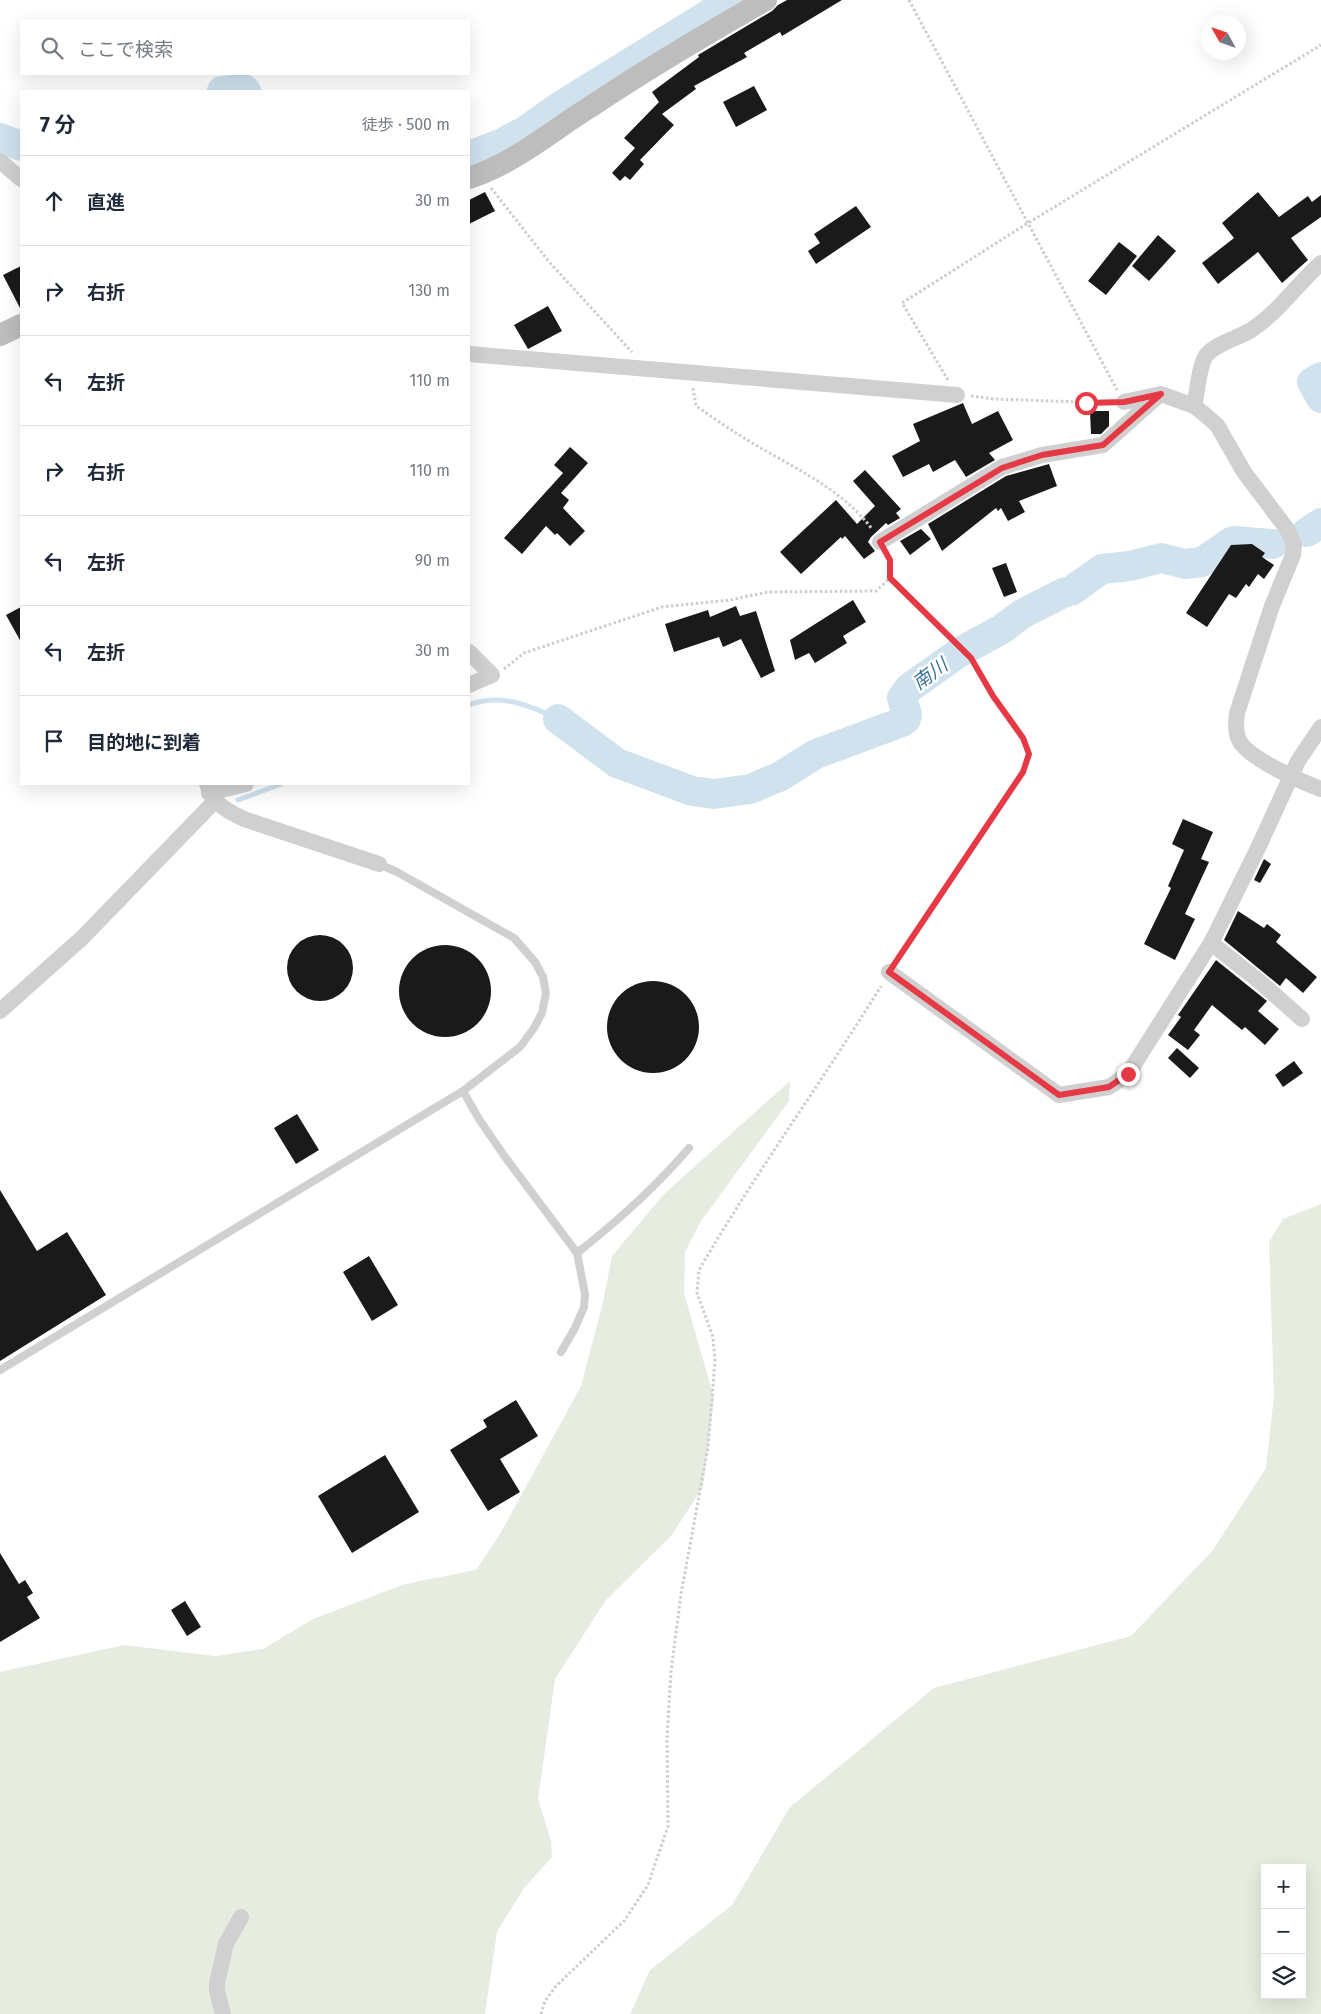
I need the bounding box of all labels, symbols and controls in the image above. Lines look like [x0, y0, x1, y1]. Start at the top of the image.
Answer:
north arrow [1201, 15, 1246, 60]
search box [20, 20, 470, 75]
icon: search [38, 34, 66, 62]
text: ここで検索 [78, 38, 173, 61]
text: 7 分 [40, 112, 76, 138]
text: 徒歩 · 500 m [362, 115, 450, 134]
icon: ahead [40, 187, 68, 215]
text: 直進 [87, 191, 125, 214]
text: 30 m [415, 191, 450, 210]
icon: right [40, 277, 68, 305]
text: 右折 [87, 281, 125, 304]
text: 130 m [408, 281, 450, 300]
icon: left [40, 367, 68, 395]
text: 左折 [87, 371, 125, 394]
text: 110 m [409, 371, 450, 390]
route start [1075, 392, 1098, 415]
icon: right [40, 457, 68, 485]
text: 右折 [87, 461, 125, 484]
text: 110 m [409, 461, 450, 480]
icon: left [40, 547, 68, 575]
text: 左折 [87, 551, 125, 574]
text: 90 m [415, 551, 450, 570]
icon: left [40, 637, 68, 665]
text: 左折 [87, 641, 125, 664]
text: 30 m [415, 641, 450, 660]
water label: 南川 [908, 652, 954, 694]
icon: arrive [40, 727, 68, 755]
text: 目的地に到着 [87, 731, 201, 754]
route end [1117, 1063, 1140, 1086]
map controls [1261, 1864, 1306, 1999]
button: + [1261, 1864, 1306, 1909]
button: − [1261, 1909, 1306, 1954]
button: layers [1261, 1954, 1306, 1999]

